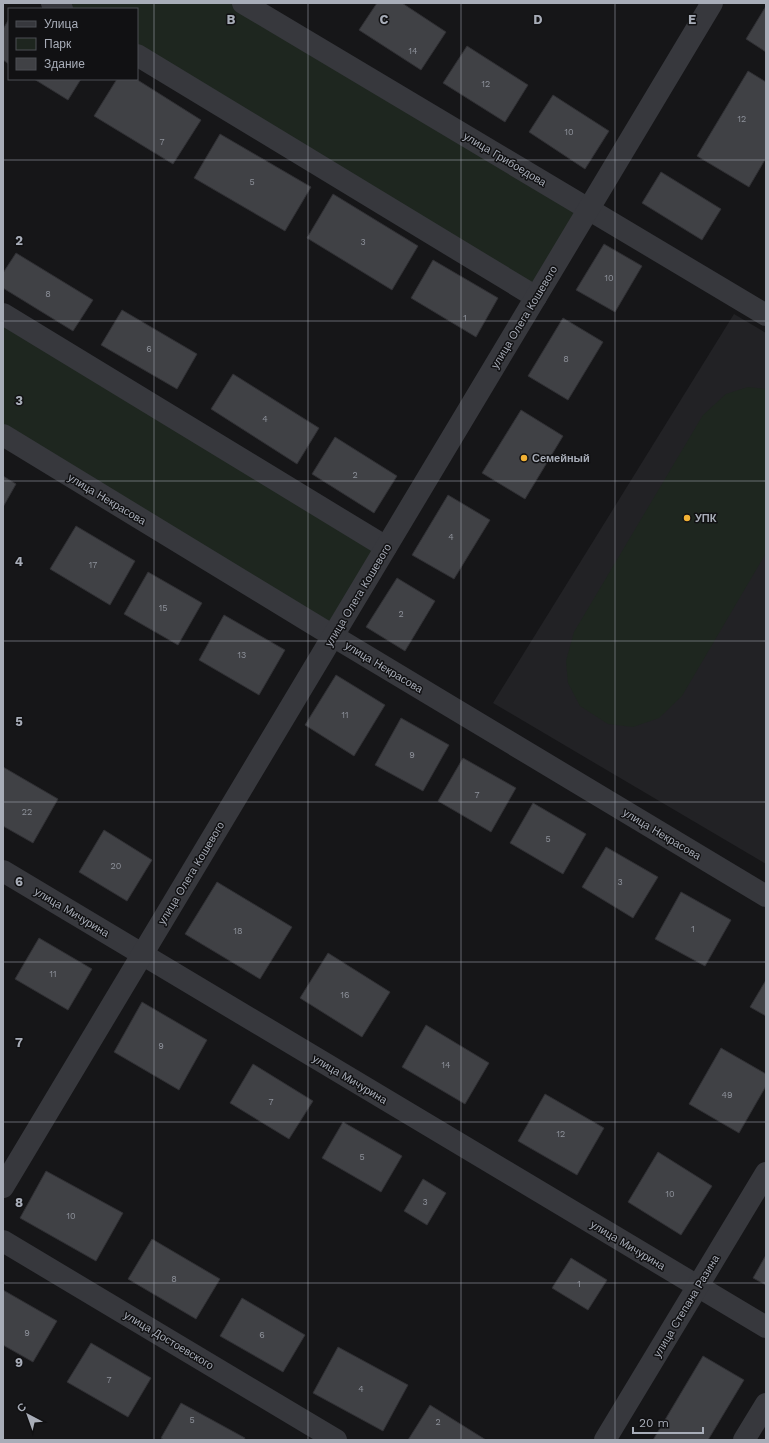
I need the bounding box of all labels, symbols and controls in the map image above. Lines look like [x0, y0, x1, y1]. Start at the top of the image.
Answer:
legend [8, 8, 138, 80]
text: B [227, 12, 236, 27]
text: C [380, 12, 389, 27]
text: D [533, 12, 543, 27]
text: E [688, 12, 696, 27]
text: Улица [44, 17, 78, 31]
text: Парк [44, 37, 72, 51]
house number: 14 [408, 46, 418, 56]
text: Здание [44, 57, 85, 71]
house number: 12 [482, 79, 490, 89]
house number: 12 [738, 114, 746, 124]
house number: 10 [564, 127, 574, 137]
street label: улица Грибоедова [461, 130, 549, 190]
house number: 7 [159, 137, 165, 147]
house number: 5 [249, 177, 255, 187]
text: 2 [15, 233, 23, 248]
house number: 3 [360, 237, 366, 247]
street label: улица Олега Кошевого [489, 263, 560, 371]
house number: 10 [604, 273, 614, 283]
house number: 8 [45, 289, 51, 299]
house number: 1 [463, 313, 467, 323]
house number: 6 [146, 344, 152, 354]
house number: 8 [563, 354, 569, 364]
text: 3 [15, 393, 23, 408]
house number: 4 [262, 414, 268, 424]
place label: Семейный [532, 452, 590, 465]
marker: Семейный [519, 453, 529, 463]
house number: 2 [352, 470, 358, 480]
street label: улица Некрасова [65, 471, 149, 528]
place label: УПК [695, 512, 717, 525]
marker: УПК [682, 513, 692, 523]
house number: 4 [448, 532, 454, 542]
street label: улица Олега Кошевого [323, 541, 394, 649]
text: 4 [15, 554, 24, 569]
house number: 17 [89, 560, 97, 570]
house number: 15 [159, 603, 167, 613]
house number: 2 [398, 609, 404, 619]
street label: улица Некрасова [342, 639, 426, 696]
house number: 13 [238, 650, 246, 660]
house number: 11 [341, 710, 349, 720]
text: 5 [15, 714, 23, 729]
house number: 9 [409, 750, 415, 760]
house number: 7 [474, 790, 480, 800]
street label: улица Некрасова [620, 806, 704, 863]
house number: 22 [22, 807, 32, 817]
street label: улица Олега Кошевого [156, 819, 227, 927]
house number: 5 [545, 834, 551, 844]
house number: 20 [111, 861, 122, 871]
text: 6 [15, 874, 23, 889]
house number: 3 [617, 877, 623, 887]
street label: улица Мичурина [32, 885, 112, 940]
house number: 1 [691, 924, 695, 934]
house number: 18 [233, 926, 243, 936]
house number: 11 [49, 969, 57, 979]
house number: 16 [341, 990, 349, 1000]
text: 7 [15, 1035, 23, 1050]
house number: 9 [158, 1041, 164, 1051]
street label: улица Мичурина [310, 1052, 390, 1107]
house number: 14 [441, 1060, 451, 1070]
house number: 49 [721, 1090, 733, 1100]
house number: 7 [268, 1097, 274, 1107]
house number: 12 [557, 1129, 565, 1139]
house number: 5 [359, 1152, 365, 1162]
house number: 10 [665, 1189, 675, 1199]
text: 8 [15, 1195, 23, 1210]
house number: 3 [422, 1197, 428, 1207]
house number: 10 [66, 1211, 76, 1221]
street label: улица Мичурина [588, 1218, 668, 1273]
street label: улица Степана Разина [651, 1252, 723, 1360]
house number: 8 [171, 1274, 177, 1284]
house number: 1 [577, 1279, 581, 1289]
street label: улица Достоевского [121, 1308, 216, 1372]
house number: 9 [24, 1328, 30, 1338]
house number: 6 [259, 1330, 265, 1340]
text: 9 [15, 1355, 23, 1370]
house number: 7 [106, 1375, 112, 1385]
house number: 4 [358, 1384, 364, 1394]
north arrow [8, 1395, 48, 1435]
text: С [15, 1400, 29, 1415]
scale bar [633, 1409, 703, 1435]
house number: 5 [189, 1415, 195, 1425]
text: 20 m [639, 1416, 669, 1430]
house number: 2 [435, 1417, 441, 1427]

